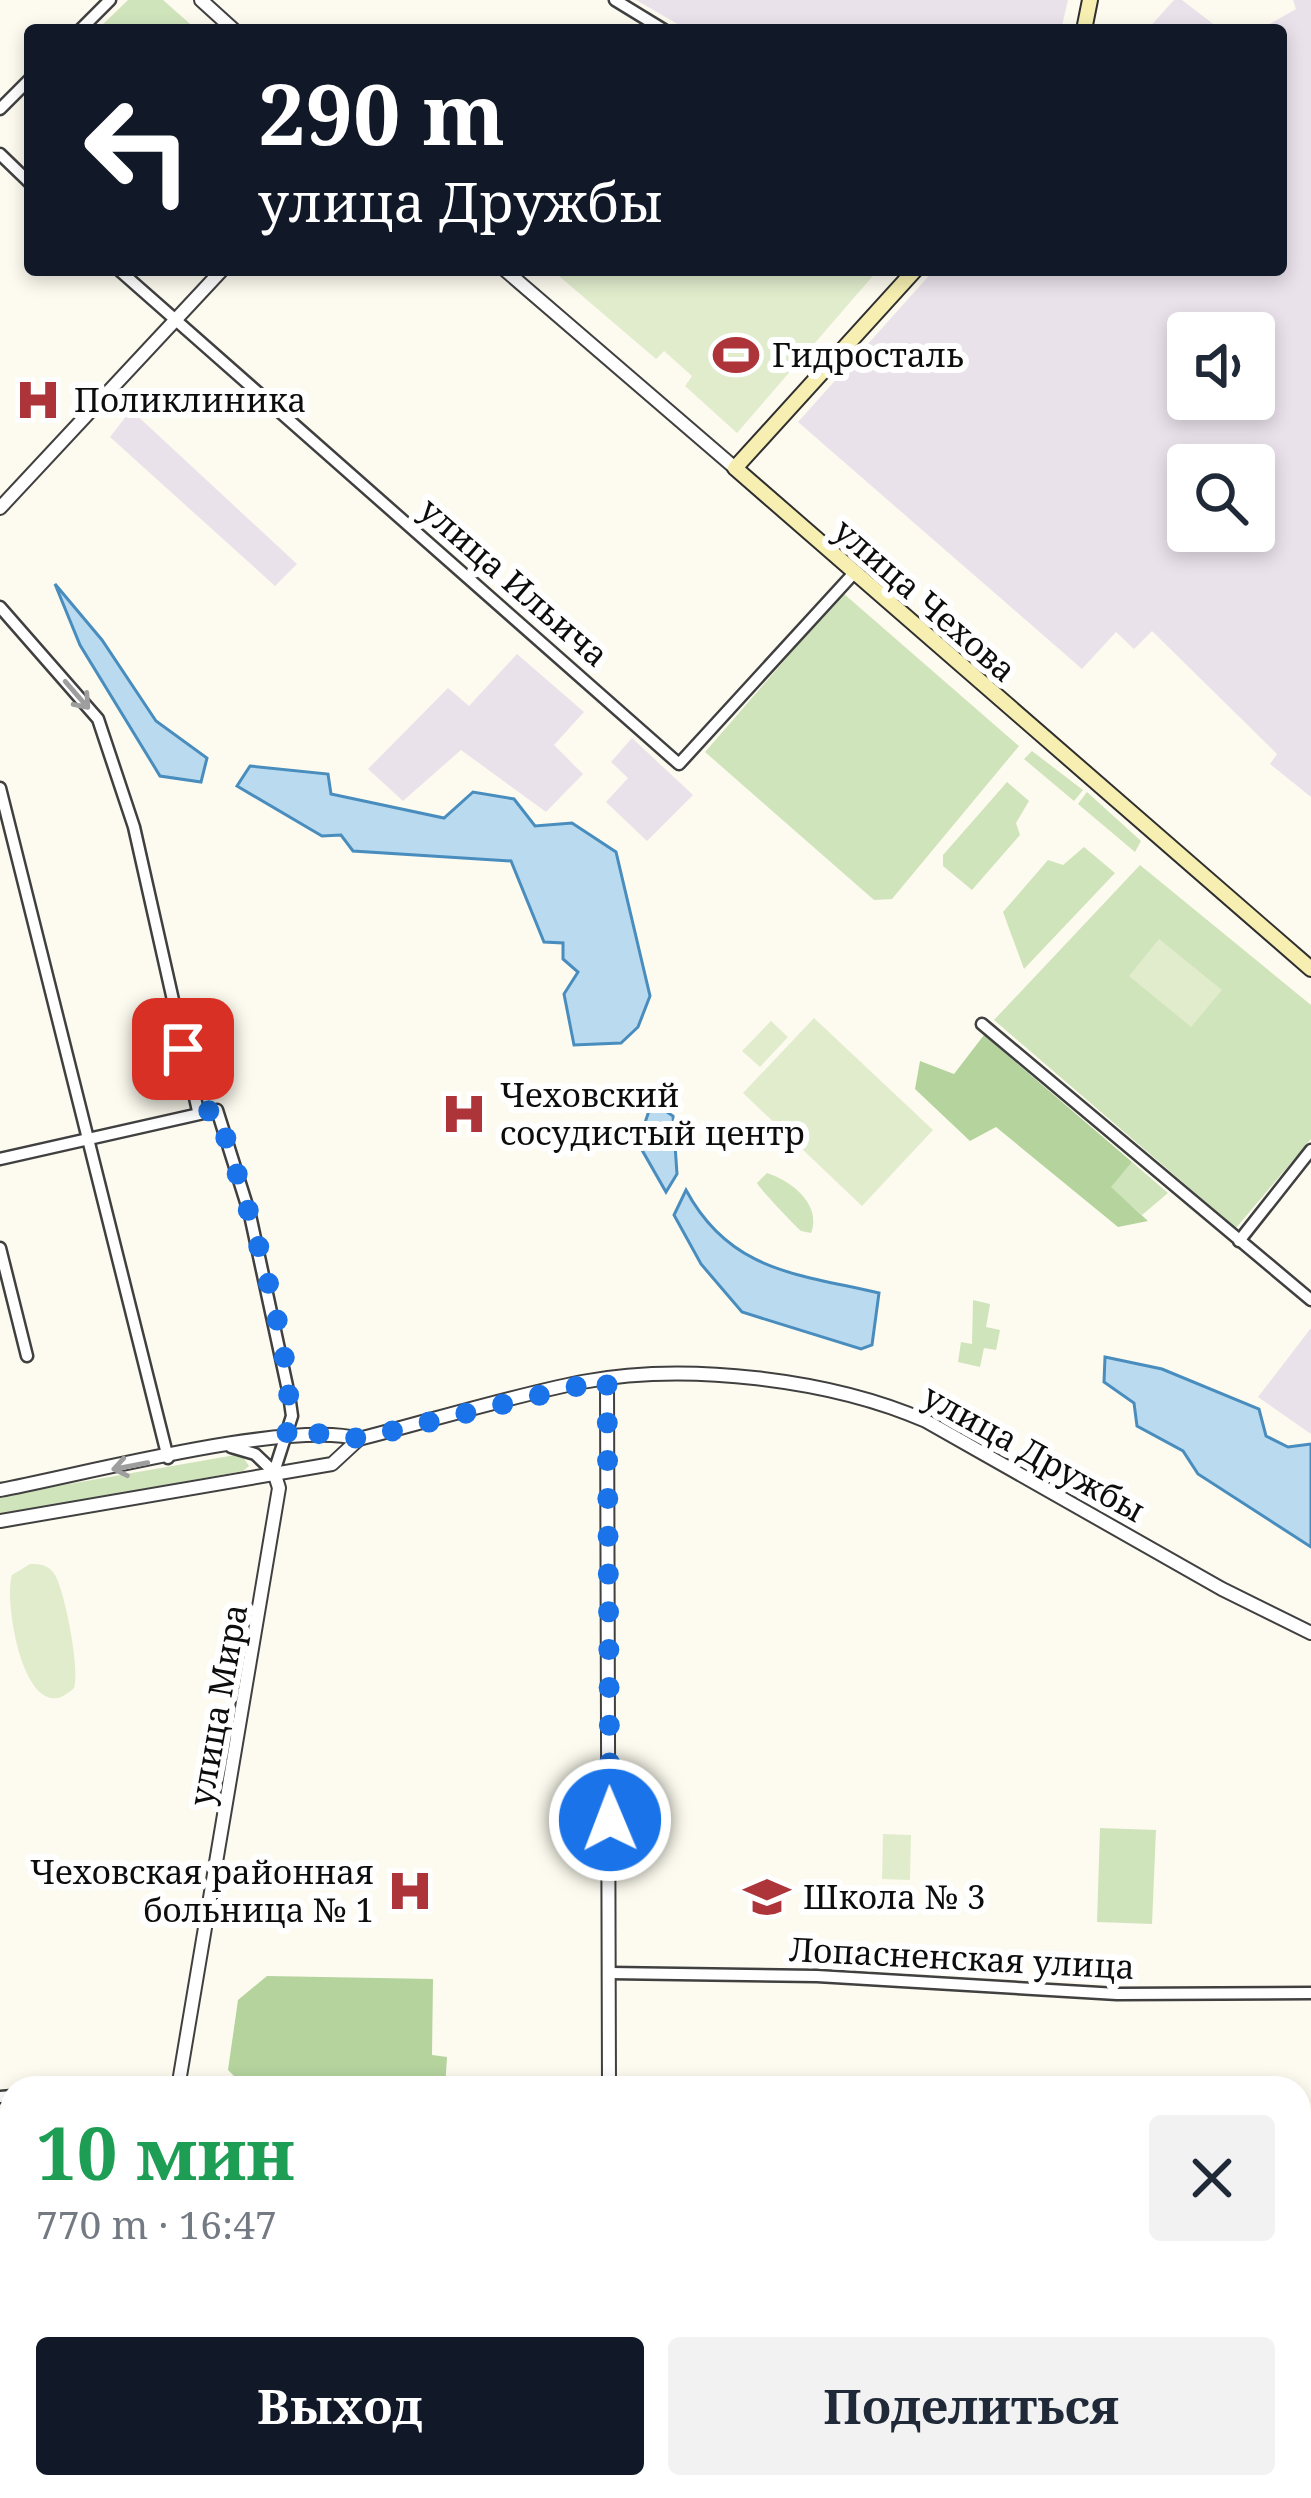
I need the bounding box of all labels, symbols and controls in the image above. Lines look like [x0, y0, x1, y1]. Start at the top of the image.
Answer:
text: 290 m [258, 55, 505, 170]
icon: left [60, 72, 216, 228]
text: улица Дружбы [258, 164, 663, 238]
map controls [1167, 312, 1275, 552]
button: sound [1167, 312, 1275, 420]
sports icon: Гидросталь [711, 330, 761, 380]
place label: Гидросталь [772, 332, 964, 377]
hospital icon: Поликлиника [13, 375, 63, 425]
place label: Поликлиника [74, 377, 306, 422]
button: search [1167, 444, 1275, 552]
street label: улица Ильича [410, 487, 619, 676]
street label: улица Чехова [824, 508, 1026, 692]
one-way arrow [63, 680, 90, 710]
pin [132, 998, 234, 1100]
icon: arrive [150, 1016, 216, 1082]
place label: Чеховский сосудистый центр [500, 1072, 805, 1155]
hospital icon: Чеховский сосудистый центр [439, 1089, 489, 1139]
street label: улица Дружбы [915, 1373, 1153, 1532]
one-way arrow [111, 1456, 150, 1478]
street label: улица Мира [178, 1601, 257, 1809]
position arrow [547, 1757, 673, 1883]
place label: Чеховская районная больница № 1 [30, 1849, 374, 1932]
hospital icon: Чеховская районная больница № 1 [385, 1866, 435, 1916]
school or university icon: Школа № 3 [742, 1872, 792, 1922]
place label: Школа № 3 [803, 1874, 986, 1919]
street label: Лопасненская улица [788, 1926, 1136, 1989]
text: 10 мин [36, 2103, 295, 2201]
button: close [1149, 2115, 1275, 2241]
text: 770 m · 16:47 [36, 2197, 277, 2250]
button: Выход [36, 2337, 644, 2475]
button: Поделиться [668, 2337, 1275, 2475]

